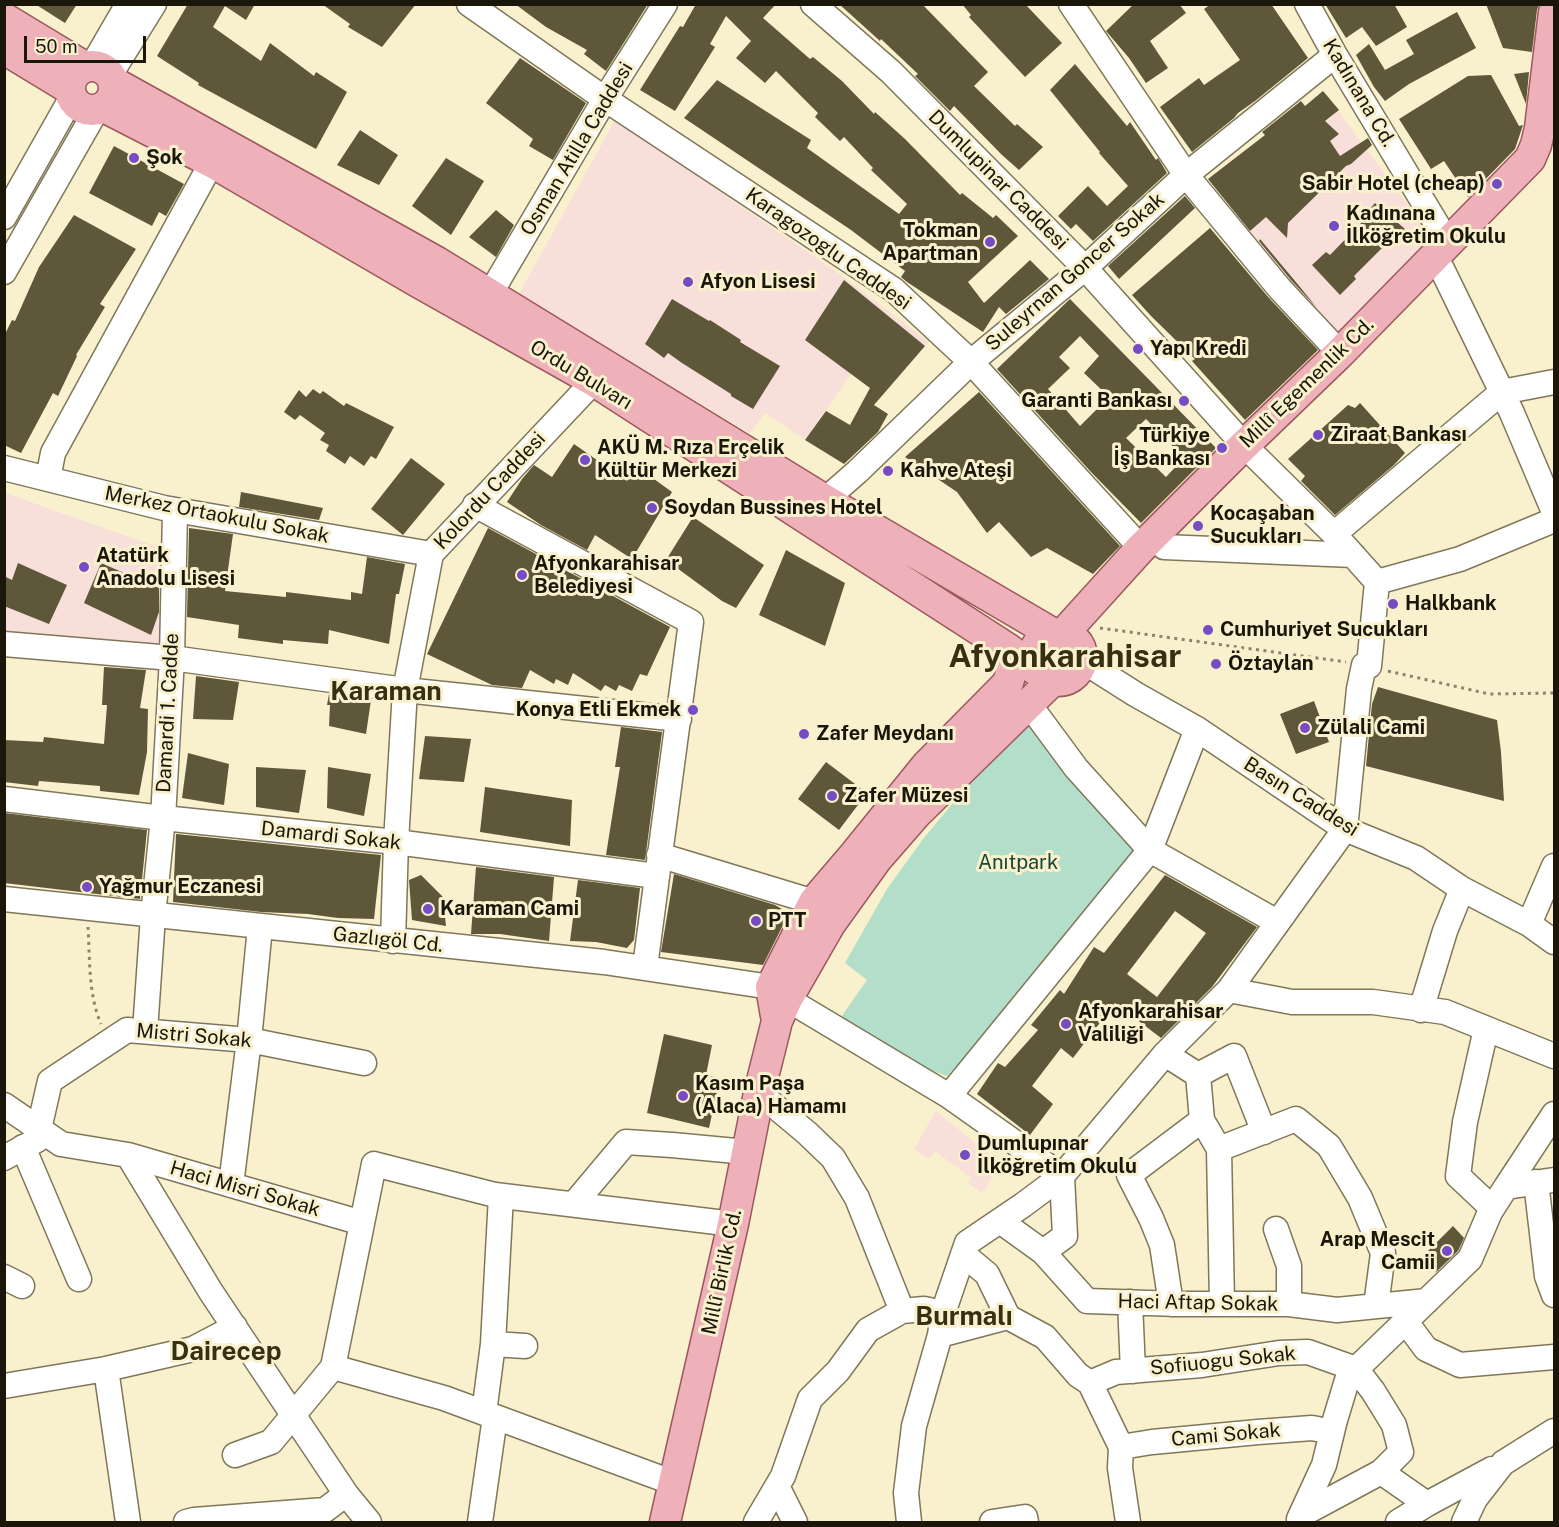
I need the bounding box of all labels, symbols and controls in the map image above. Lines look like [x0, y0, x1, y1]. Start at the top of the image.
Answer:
scale bar [27, 24, 148, 62]
street label: Kadınana Cd. [1317, 35, 1401, 151]
text: 50 m [35, 36, 78, 57]
street label: Osman Atilla Caddesi [516, 58, 638, 240]
street label: Dumlupinar Caddesi [923, 105, 1073, 255]
place label: Şok [146, 146, 183, 170]
marker: Şok [127, 151, 141, 165]
place label: Sabir Hotel (cheap) [1302, 172, 1485, 196]
marker: Sabir Hotel (cheap) [1490, 177, 1504, 191]
street label: Karagozoglu Caddesi [741, 183, 915, 315]
street label: Suleyrnan Goncer Sokak [980, 188, 1170, 356]
place label: Kadınana İlköğretim Okulu [1346, 202, 1506, 249]
place label: Tokman Apartman [883, 219, 978, 266]
marker: Kadınana İlköğretim Okulu [1327, 219, 1341, 233]
marker: Tokman Apartman [983, 235, 997, 249]
place label: Afyon Lisesi [700, 270, 816, 294]
marker: Afyon Lisesi [681, 275, 695, 289]
street label: Millî Egemenlik Cd. [1235, 313, 1379, 453]
street label: Ordu Bulvarı [526, 335, 636, 415]
place label: Yapı Kredi [1150, 337, 1247, 361]
marker: Yapı Kredi [1131, 342, 1145, 356]
place label: Garanti Bankası [1021, 389, 1172, 413]
marker: Garanti Bankası [1177, 394, 1191, 408]
place label: Ziraat Bankası [1330, 423, 1467, 447]
place label: Türkiye İş Bankası [1114, 424, 1210, 471]
street label: Kolordu Caddesi [429, 427, 551, 555]
marker: Ziraat Bankası [1311, 428, 1325, 442]
place label: AKÜ M. Rıza Erçelik Kültür Merkezi [597, 436, 785, 483]
marker: Türkiye İş Bankası [1215, 441, 1229, 455]
marker: AKÜ M. Rıza Erçelik Kültür Merkezi [578, 453, 592, 467]
place label: Kahve Ateşi [900, 459, 1012, 483]
marker: Kahve Ateşi [881, 464, 895, 478]
street label: Merkez Ortaokulu Sokak [103, 481, 331, 549]
place label: Soydan Bussines Hotel [664, 496, 883, 520]
marker: Soydan Bussines Hotel [645, 501, 659, 515]
place label: Kocaşaban Sucukları [1210, 502, 1315, 549]
marker: Kocaşaban Sucukları [1191, 519, 1205, 533]
place label: Atatürk Anadolu Lisesi [96, 544, 235, 591]
place label: Afyonkarahisar Belediyesi [534, 552, 679, 599]
marker: Atatürk Anadolu Lisesi [77, 560, 91, 574]
marker: Afyonkarahisar Belediyesi [515, 568, 529, 582]
place label: Halkbank [1405, 592, 1497, 616]
marker: Halkbank [1386, 597, 1400, 611]
place label: Cumhuriyet Sucukları [1220, 618, 1428, 642]
marker: Cumhuriyet Sucukları [1201, 623, 1215, 637]
street label: Damardi 1. Cadde [152, 632, 184, 794]
district label: Afyonkarahisar [949, 638, 1181, 676]
place label: Öztaylan [1228, 652, 1314, 676]
marker: Öztaylan [1209, 657, 1223, 671]
district label: Karaman [330, 676, 442, 708]
place label: Konya Etli Ekmek [515, 698, 681, 722]
marker: Konya Etli Ekmek [686, 703, 700, 717]
place label: Zülali Cami [1317, 716, 1425, 740]
marker: Zülali Cami [1298, 721, 1312, 735]
place label: Zafer Meydanı [816, 722, 954, 746]
marker: Zafer Meydanı [797, 727, 811, 741]
street label: Basın Caddesi [1239, 752, 1363, 842]
place label: Zafer Müzesi [844, 784, 968, 808]
marker: Zafer Müzesi [825, 789, 839, 803]
street label: Damardi Sokak [260, 817, 402, 855]
park label: Anıtpark [978, 851, 1058, 875]
place label: Yağmur Eczanesi [99, 875, 261, 899]
marker: Yağmur Eczanesi [80, 880, 94, 894]
place label: Karaman Cami [440, 897, 579, 921]
marker: Karaman Cami [421, 902, 435, 916]
place label: PTT [768, 909, 806, 933]
marker: PTT [749, 914, 763, 928]
street label: Gazlıgöl Cd. [332, 922, 444, 958]
place label: Afyonkarahisar Valiliği [1078, 1000, 1223, 1047]
marker: Afyonkarahisar Valiliği [1059, 1017, 1073, 1031]
street label: Mistri Sokak [135, 1019, 253, 1053]
place label: Kasım Paşa (Alaca) Hamamı [695, 1072, 847, 1119]
marker: Kasım Paşa (Alaca) Hamamı [676, 1089, 690, 1103]
place label: Dumlupınar İlköğretim Okulu [977, 1132, 1137, 1179]
marker: Dumlupınar İlköğretim Okulu [958, 1148, 972, 1162]
street label: Haci Misri Sokak [167, 1156, 323, 1222]
street label: Millî Birlik Cd. [697, 1207, 747, 1337]
place label: Arap Mescit Camii [1320, 1228, 1435, 1275]
marker: Arap Mescit Camii [1440, 1244, 1454, 1258]
street label: Haci Aftap Sokak [1117, 1290, 1279, 1316]
district label: Burmalı [915, 1301, 1013, 1333]
district label: Dairecep [170, 1336, 282, 1368]
street label: Sofiuogu Sokak [1149, 1341, 1297, 1381]
street label: Cami Sokak [1170, 1418, 1282, 1452]

